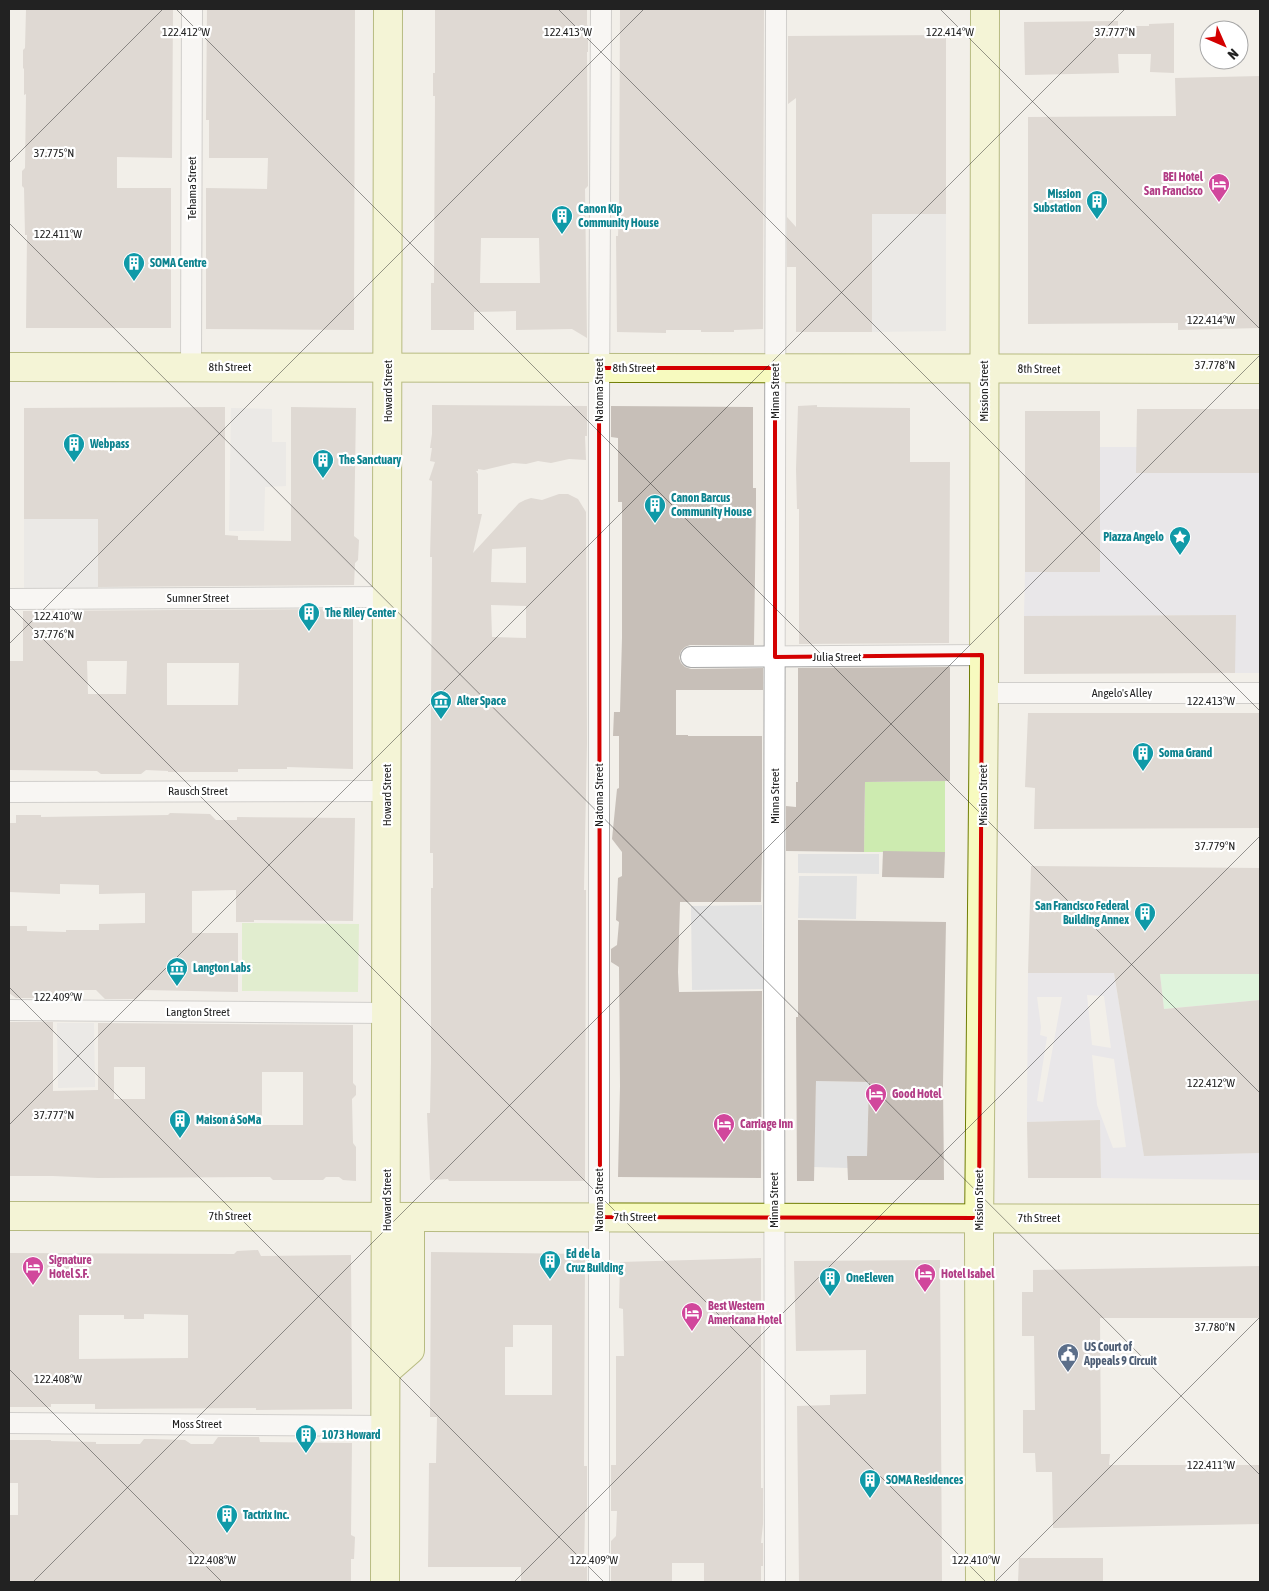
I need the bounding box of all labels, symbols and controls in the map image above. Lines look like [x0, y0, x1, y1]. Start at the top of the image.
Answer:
north arrow [1199, 20, 1249, 70]
text: 122.412°W [162, 25, 210, 39]
text: 122.413°W [544, 25, 592, 39]
text: 122.414°W [926, 25, 974, 39]
text: 37.777°N [1095, 25, 1135, 39]
text: N [1225, 46, 1242, 63]
text: 37.775°N [34, 146, 74, 160]
street label: Tehama Street [185, 156, 199, 220]
place label: BEI Hotel San Francisco [1144, 170, 1204, 198]
hotel icon: BEI Hotel San Francisco [1207, 172, 1231, 203]
place label: Mission Substation [1034, 187, 1081, 215]
building icon: Mission Substation [1085, 189, 1109, 220]
place label: Canon Kip Community House [578, 202, 659, 230]
building icon: Canon Kip Community House [550, 204, 574, 235]
text: 122.411°W [34, 227, 82, 241]
building icon: SOMA Centre [122, 251, 146, 282]
place label: SOMA Centre [150, 256, 207, 270]
text: 122.414°W [1187, 313, 1235, 327]
street label: Natoma Street [592, 358, 606, 422]
text: 37.778°N [1195, 358, 1235, 372]
street label: Howard Street [381, 359, 395, 422]
street label: 8th Street [209, 360, 252, 374]
street label: Mission Street [977, 360, 991, 422]
street label: 8th Street [613, 361, 656, 375]
street label: Minna Street [768, 362, 782, 419]
street label: 8th Street [1017, 362, 1061, 376]
building icon: Webpass [62, 432, 86, 463]
place label: Webpass [89, 437, 130, 451]
building icon: The Sanctuary [311, 448, 335, 479]
place label: The Sanctuary [339, 453, 401, 467]
place label: Canon Barcus Community House [671, 491, 752, 519]
building icon: Canon Barcus Community House [643, 493, 667, 524]
place icon: Piazza Angelo [1168, 525, 1192, 556]
place label: Piazza Angelo [1103, 530, 1164, 544]
street label: Sumner Street [167, 591, 230, 605]
building icon: The Riley Center [297, 601, 321, 632]
place label: The Riley Center [325, 606, 396, 620]
text: 122.410°W [34, 609, 82, 623]
text: 37.776°N [34, 627, 74, 641]
street label: Julia Street [812, 650, 862, 664]
street label: Angelo's Alley [1092, 686, 1152, 700]
museum icon: Alter Space [429, 689, 453, 720]
place label: Alter Space [456, 694, 507, 708]
text: 122.413°W [1187, 694, 1235, 708]
building icon: Soma Grand [1131, 741, 1155, 772]
place label: Soma Grand [1159, 746, 1213, 760]
street label: Howard Street [380, 763, 394, 826]
street label: Natoma Street [592, 763, 606, 827]
street label: Mission Street [976, 764, 990, 826]
street label: Minna Street [768, 767, 782, 824]
street label: Rausch Street [168, 784, 228, 798]
text: 37.779°N [1195, 839, 1235, 853]
place label: San Francisco Federal Building Annex [1035, 899, 1130, 927]
building icon: San Francisco Federal Building Annex [1133, 901, 1157, 932]
museum icon: Langton Labs [165, 956, 189, 987]
place label: Langton Labs [193, 961, 252, 975]
text: 122.409°W [34, 990, 82, 1004]
street label: Langton Street [166, 1005, 231, 1019]
text: 122.412°W [1187, 1076, 1235, 1090]
hotel icon: Good Hotel [864, 1082, 888, 1113]
place label: Good Hotel [892, 1087, 942, 1101]
text: 37.777°N [34, 1108, 74, 1122]
building icon: Maison á SoMa [168, 1108, 192, 1139]
hotel icon: Carriage Inn [712, 1112, 736, 1143]
place label: Maison á SoMa [196, 1113, 262, 1127]
place label: Carriage Inn [740, 1117, 793, 1131]
street label: Howard Street [380, 1168, 394, 1231]
street label: Natoma Street [592, 1168, 606, 1232]
street label: Mission Street [972, 1169, 986, 1231]
street label: Minna Street [767, 1171, 781, 1228]
street label: 7th Street [209, 1209, 252, 1223]
street label: 7th Street [614, 1210, 657, 1224]
street label: 7th Street [1018, 1211, 1061, 1225]
place label: Ed de la Cruz Building [566, 1247, 624, 1275]
building icon: Ed de la Cruz Building [538, 1249, 562, 1280]
place label: Signature Hotel S.F. [49, 1253, 92, 1281]
hotel icon: Signature Hotel S.F. [21, 1255, 45, 1286]
hotel icon: Hotel Isabel [913, 1262, 937, 1293]
building icon: OneEleven [818, 1266, 842, 1297]
place label: Hotel Isabel [941, 1267, 995, 1281]
place label: OneEleven [846, 1271, 894, 1285]
place label: Best Western Americana Hotel [707, 1299, 783, 1327]
hotel icon: Best Western Americana Hotel [680, 1301, 704, 1332]
text: 37.780°N [1195, 1320, 1235, 1334]
place label: US Court of Appeals 9 Circuit [1083, 1340, 1157, 1368]
public building icon: US Court of Appeals 9 Circuit [1056, 1342, 1080, 1373]
text: 122.408°W [34, 1372, 82, 1386]
street label: Moss Street [172, 1417, 223, 1431]
building icon: 1073 Howard [294, 1423, 318, 1454]
place label: 1073 Howard [322, 1428, 381, 1442]
text: 122.411°W [1187, 1458, 1235, 1472]
building icon: SOMA Residences [858, 1468, 882, 1499]
place label: SOMA Residences [886, 1473, 964, 1487]
building icon: Tactrix Inc. [215, 1503, 239, 1534]
place label: Tactrix Inc. [243, 1508, 289, 1522]
text: 122.408°W [188, 1553, 236, 1567]
text: 122.409°W [570, 1553, 618, 1567]
text: 122.410°W [952, 1553, 1000, 1567]

